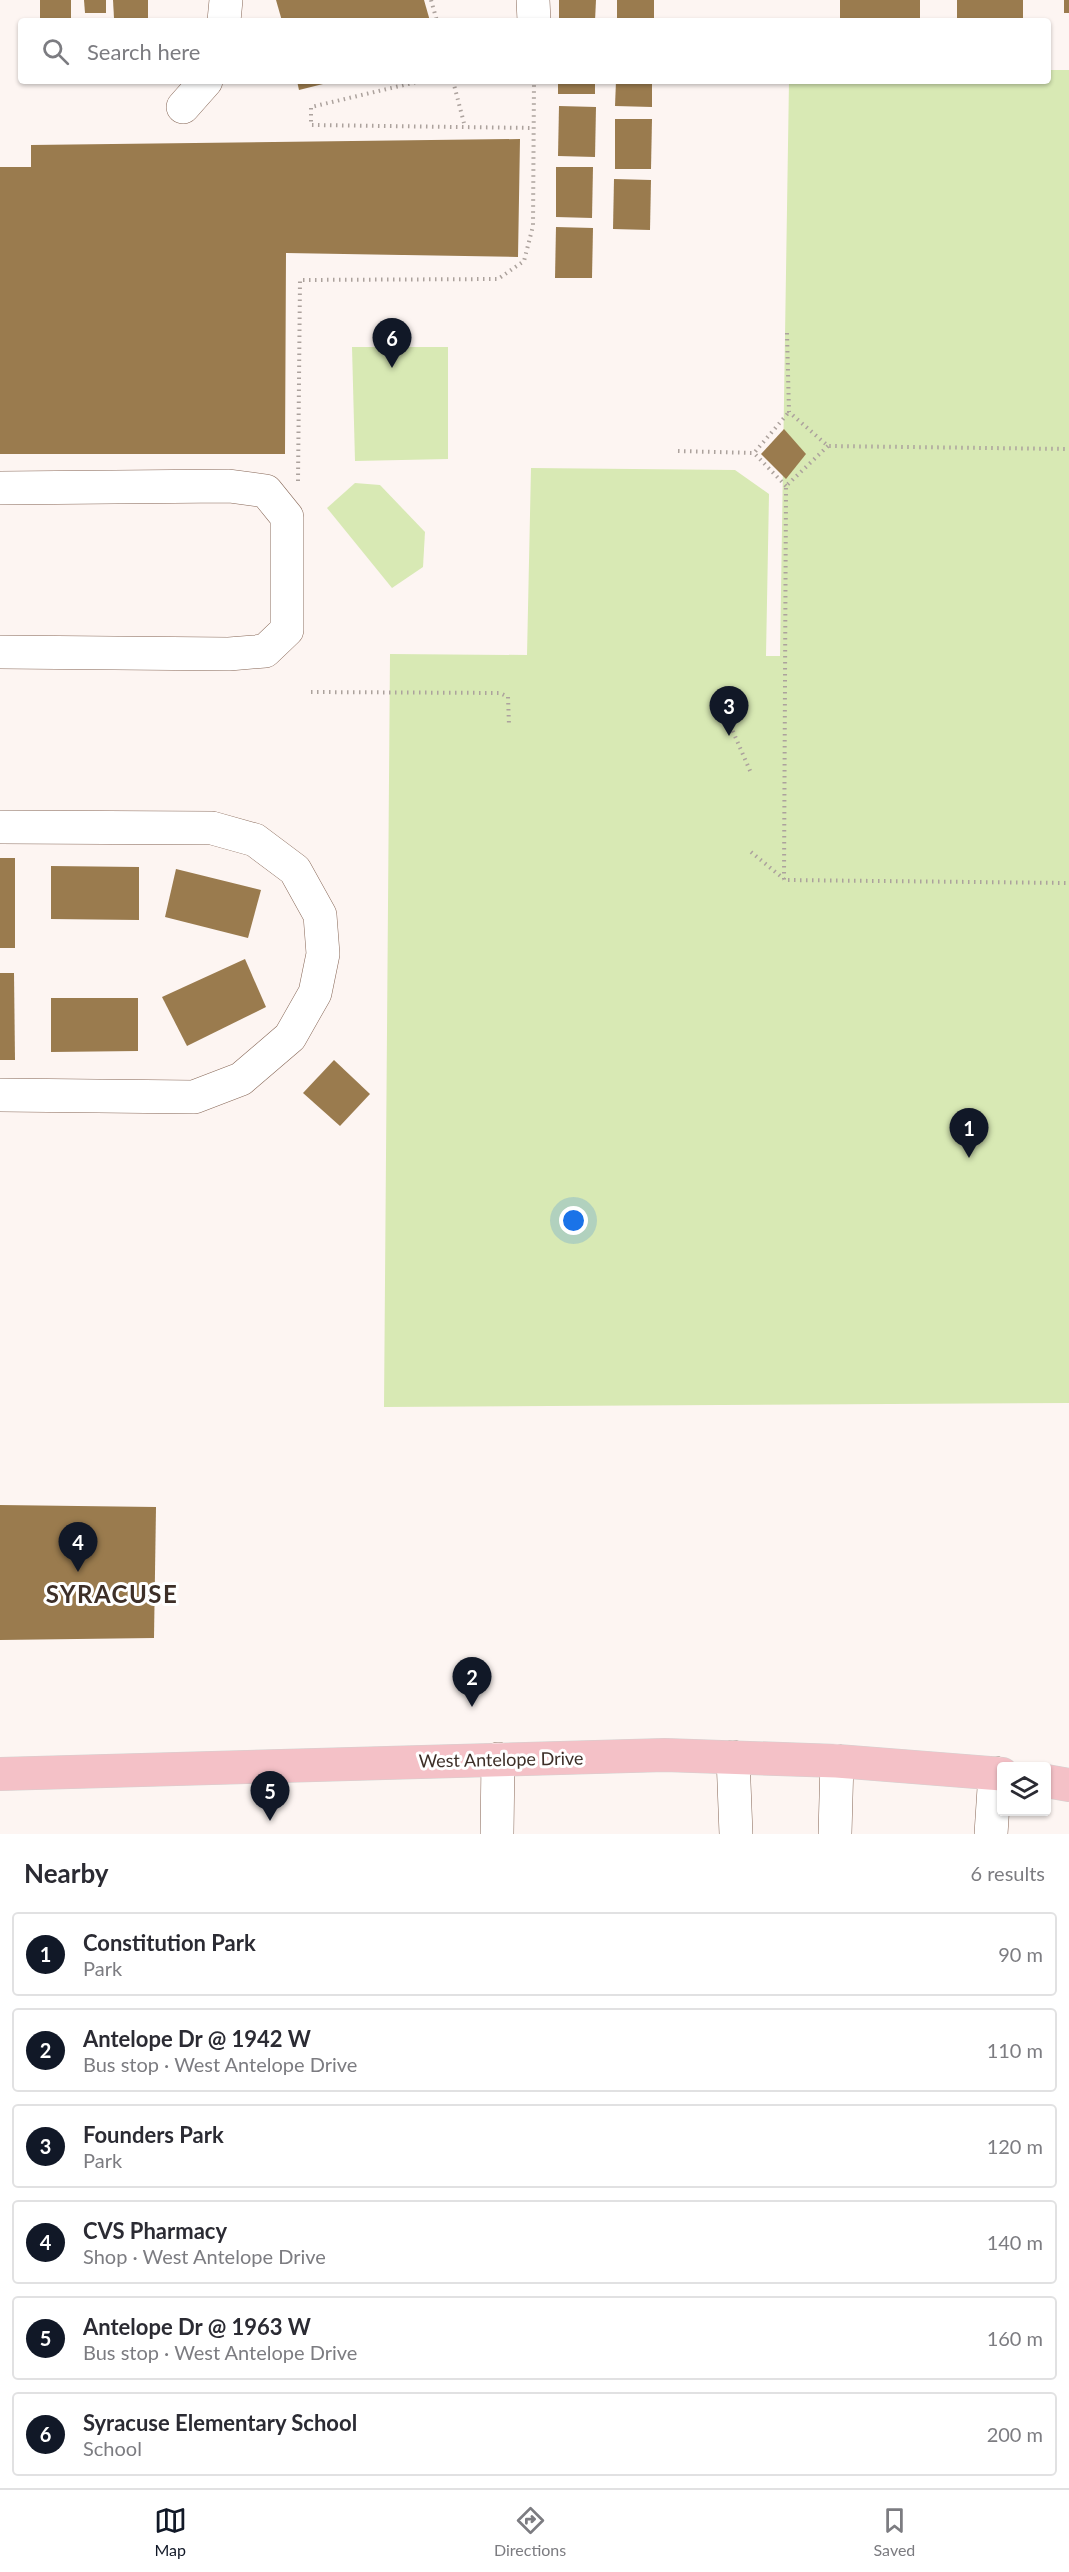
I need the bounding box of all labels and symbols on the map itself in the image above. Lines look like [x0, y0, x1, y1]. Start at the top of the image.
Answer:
pin: 6 [372, 318, 412, 368]
pin: 3 [710, 686, 748, 736]
pin: 1 [950, 1108, 988, 1158]
your location [559, 1206, 588, 1235]
pin: 4 [58, 1522, 98, 1572]
district label: SYRACUSE [46, 1579, 178, 1608]
pin: 2 [452, 1658, 492, 1707]
street label: West Antelope Drive [418, 1747, 584, 1771]
pin: 5 [250, 1772, 290, 1821]

